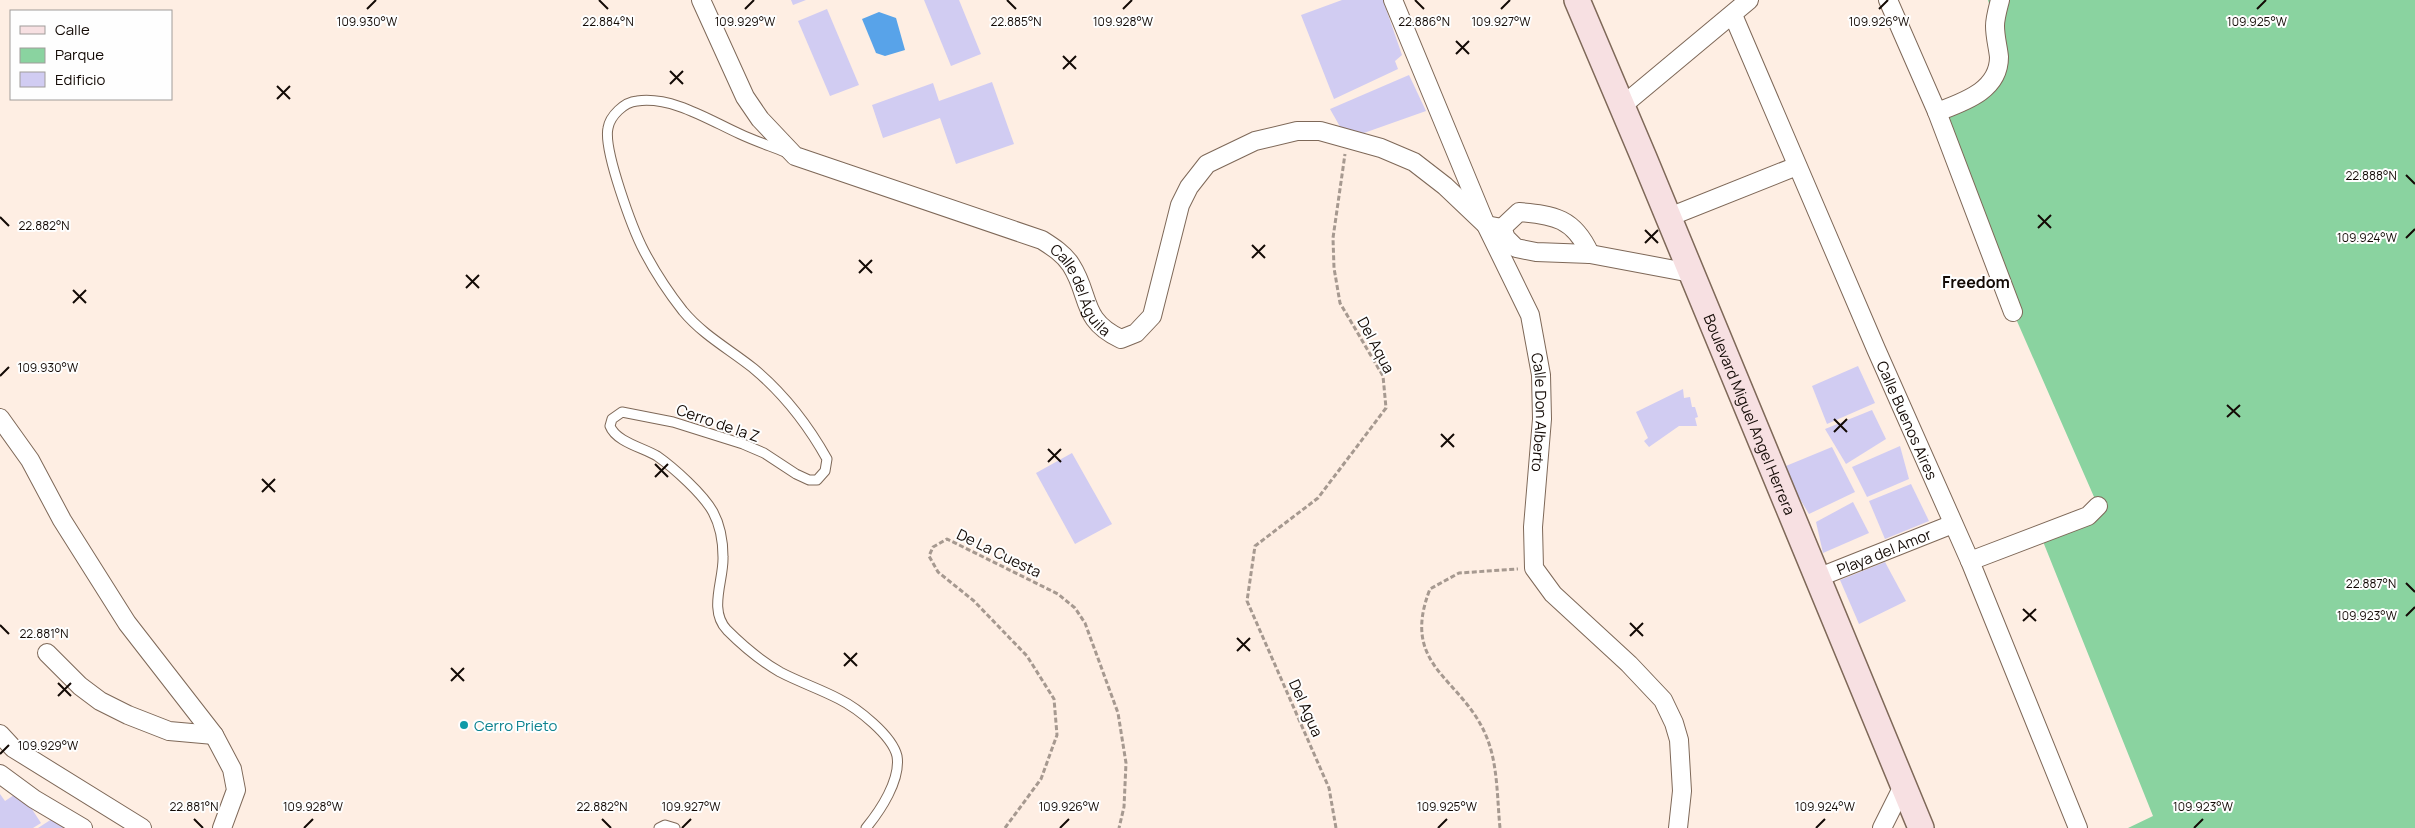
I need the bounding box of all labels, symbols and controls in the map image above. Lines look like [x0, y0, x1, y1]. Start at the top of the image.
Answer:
legend [10, 10, 172, 100]
text: 109.930°W [337, 13, 398, 30]
text: 22.884°N [582, 13, 634, 30]
text: 109.929°W [715, 13, 776, 30]
text: 22.885°N [990, 13, 1042, 30]
text: 109.928°W [1093, 13, 1154, 30]
text: 22.886°N [1398, 13, 1450, 30]
text: 109.927°W [1471, 13, 1531, 30]
text: 109.926°W [1849, 13, 1910, 30]
text: 109.925°W [2227, 13, 2288, 30]
text: Calle [55, 19, 90, 40]
text: Parque [55, 44, 104, 65]
text: Edificio [55, 69, 106, 90]
text: 22.888°N [2345, 167, 2397, 184]
text: 22.882°N [18, 217, 70, 234]
text: 109.924°W [2337, 229, 2398, 246]
street label: Calle del Águila [1046, 239, 1115, 341]
district label: Freedom [1942, 271, 2010, 293]
street label: Boulevard Miguel Angel Herrera [1699, 311, 1801, 518]
street label: Del Aqua [1352, 313, 1400, 377]
street label: Calle Don Alberto [1527, 351, 1553, 473]
street label: Calle Buenos Aires [1872, 357, 1943, 483]
text: 109.930°W [18, 359, 79, 376]
street label: Cerro de la Z [674, 399, 762, 447]
street label: Playa del Amor [1834, 523, 1935, 580]
street label: De La Cuesta [953, 524, 1045, 582]
text: 22.887°N [2346, 575, 2396, 592]
text: 109.923°W [2337, 607, 2398, 624]
text: 22.881°N [20, 625, 68, 642]
street label: Del Agua [1284, 676, 1328, 740]
place label: Cerro Prieto [474, 715, 557, 736]
marker: Cerro Prieto [458, 719, 470, 731]
text: 109.929°W [18, 737, 79, 754]
text: 22.881°N [170, 798, 218, 815]
text: 109.928°W [283, 798, 344, 815]
text: 22.882°N [576, 798, 628, 815]
text: 109.927°W [661, 798, 721, 815]
text: 109.926°W [1039, 798, 1100, 815]
text: 109.925°W [1417, 798, 1478, 815]
text: 109.924°W [1795, 798, 1856, 815]
text: 109.923°W [2173, 798, 2234, 815]

